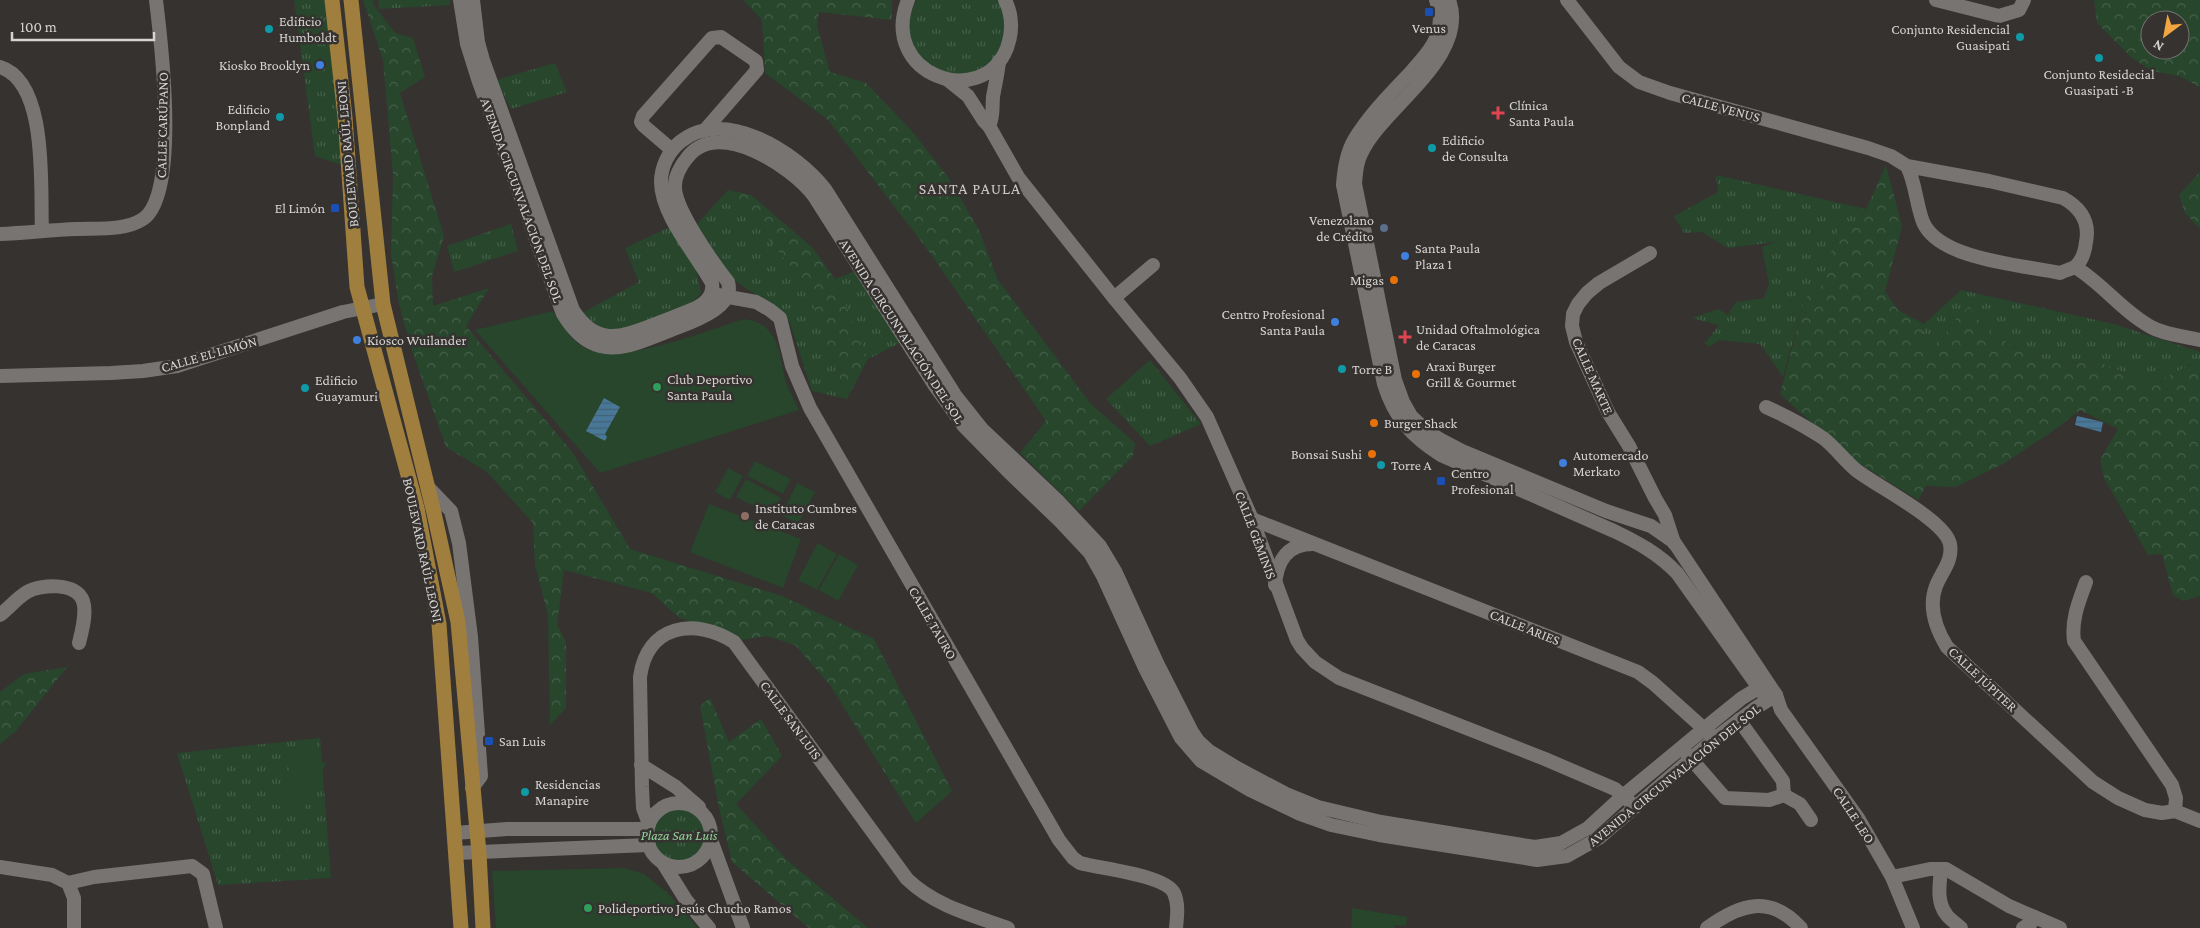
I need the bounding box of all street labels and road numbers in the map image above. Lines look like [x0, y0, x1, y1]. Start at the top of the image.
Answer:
street label: CALLE CARÚPANO [153, 72, 171, 178]
street label: BOULEVARD RAÚL LEONI [333, 80, 361, 228]
street label: CALLE VENUS [1680, 89, 1762, 125]
street label: AVENIDA CIRCUNVALACIÓN DEL SOL [477, 95, 567, 305]
street label: AVENIDA CIRCUNVALACIÓN DEL SOL [836, 236, 968, 426]
street label: CALLE EL LIMÓN [159, 333, 259, 375]
street label: CALLE MARTE [1569, 335, 1617, 417]
street label: BOULEVARD RAÚL LEONI [400, 477, 446, 623]
street label: CALLE GÉMINIS [1232, 489, 1280, 582]
street label: CALLE TAURO [906, 584, 960, 662]
street label: CALLE ARIES [1488, 606, 1563, 649]
street label: CALLE JÚPITER [1945, 643, 2021, 715]
street label: CALLE SAN LUIS [757, 678, 825, 763]
street label: AVENIDA CIRCUNVALACIÓN DEL SOL [1585, 701, 1763, 849]
street label: CALLE LEO [1830, 784, 1878, 846]

